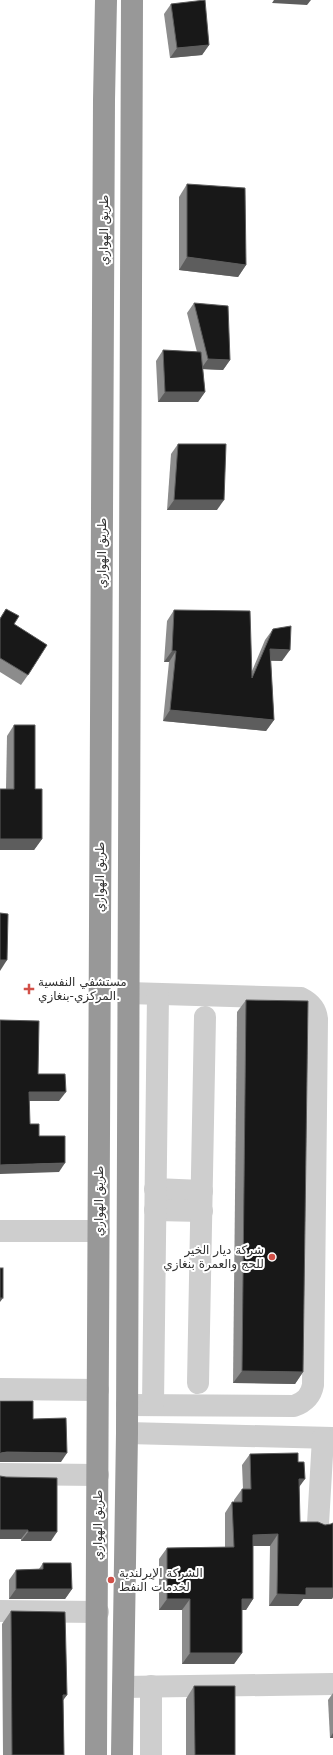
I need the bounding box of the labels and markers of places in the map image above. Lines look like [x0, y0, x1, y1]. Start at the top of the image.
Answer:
place label: مستشفي النفسية المركزي-بنغازي. [38, 975, 127, 1004]
marker: مستشفي النفسية المركزي-بنغازي. [23, 983, 35, 995]
place label: شركة ديار الخير للحج والعمرة بنغازي [163, 1243, 264, 1272]
marker: شركة ديار الخير للحج والعمرة بنغازي [267, 1252, 277, 1262]
place label: الشركة الإيرلندية لخدمات النفط [119, 1566, 203, 1594]
marker: الشركة الإيرلندية لخدمات النفط [106, 1575, 116, 1585]

